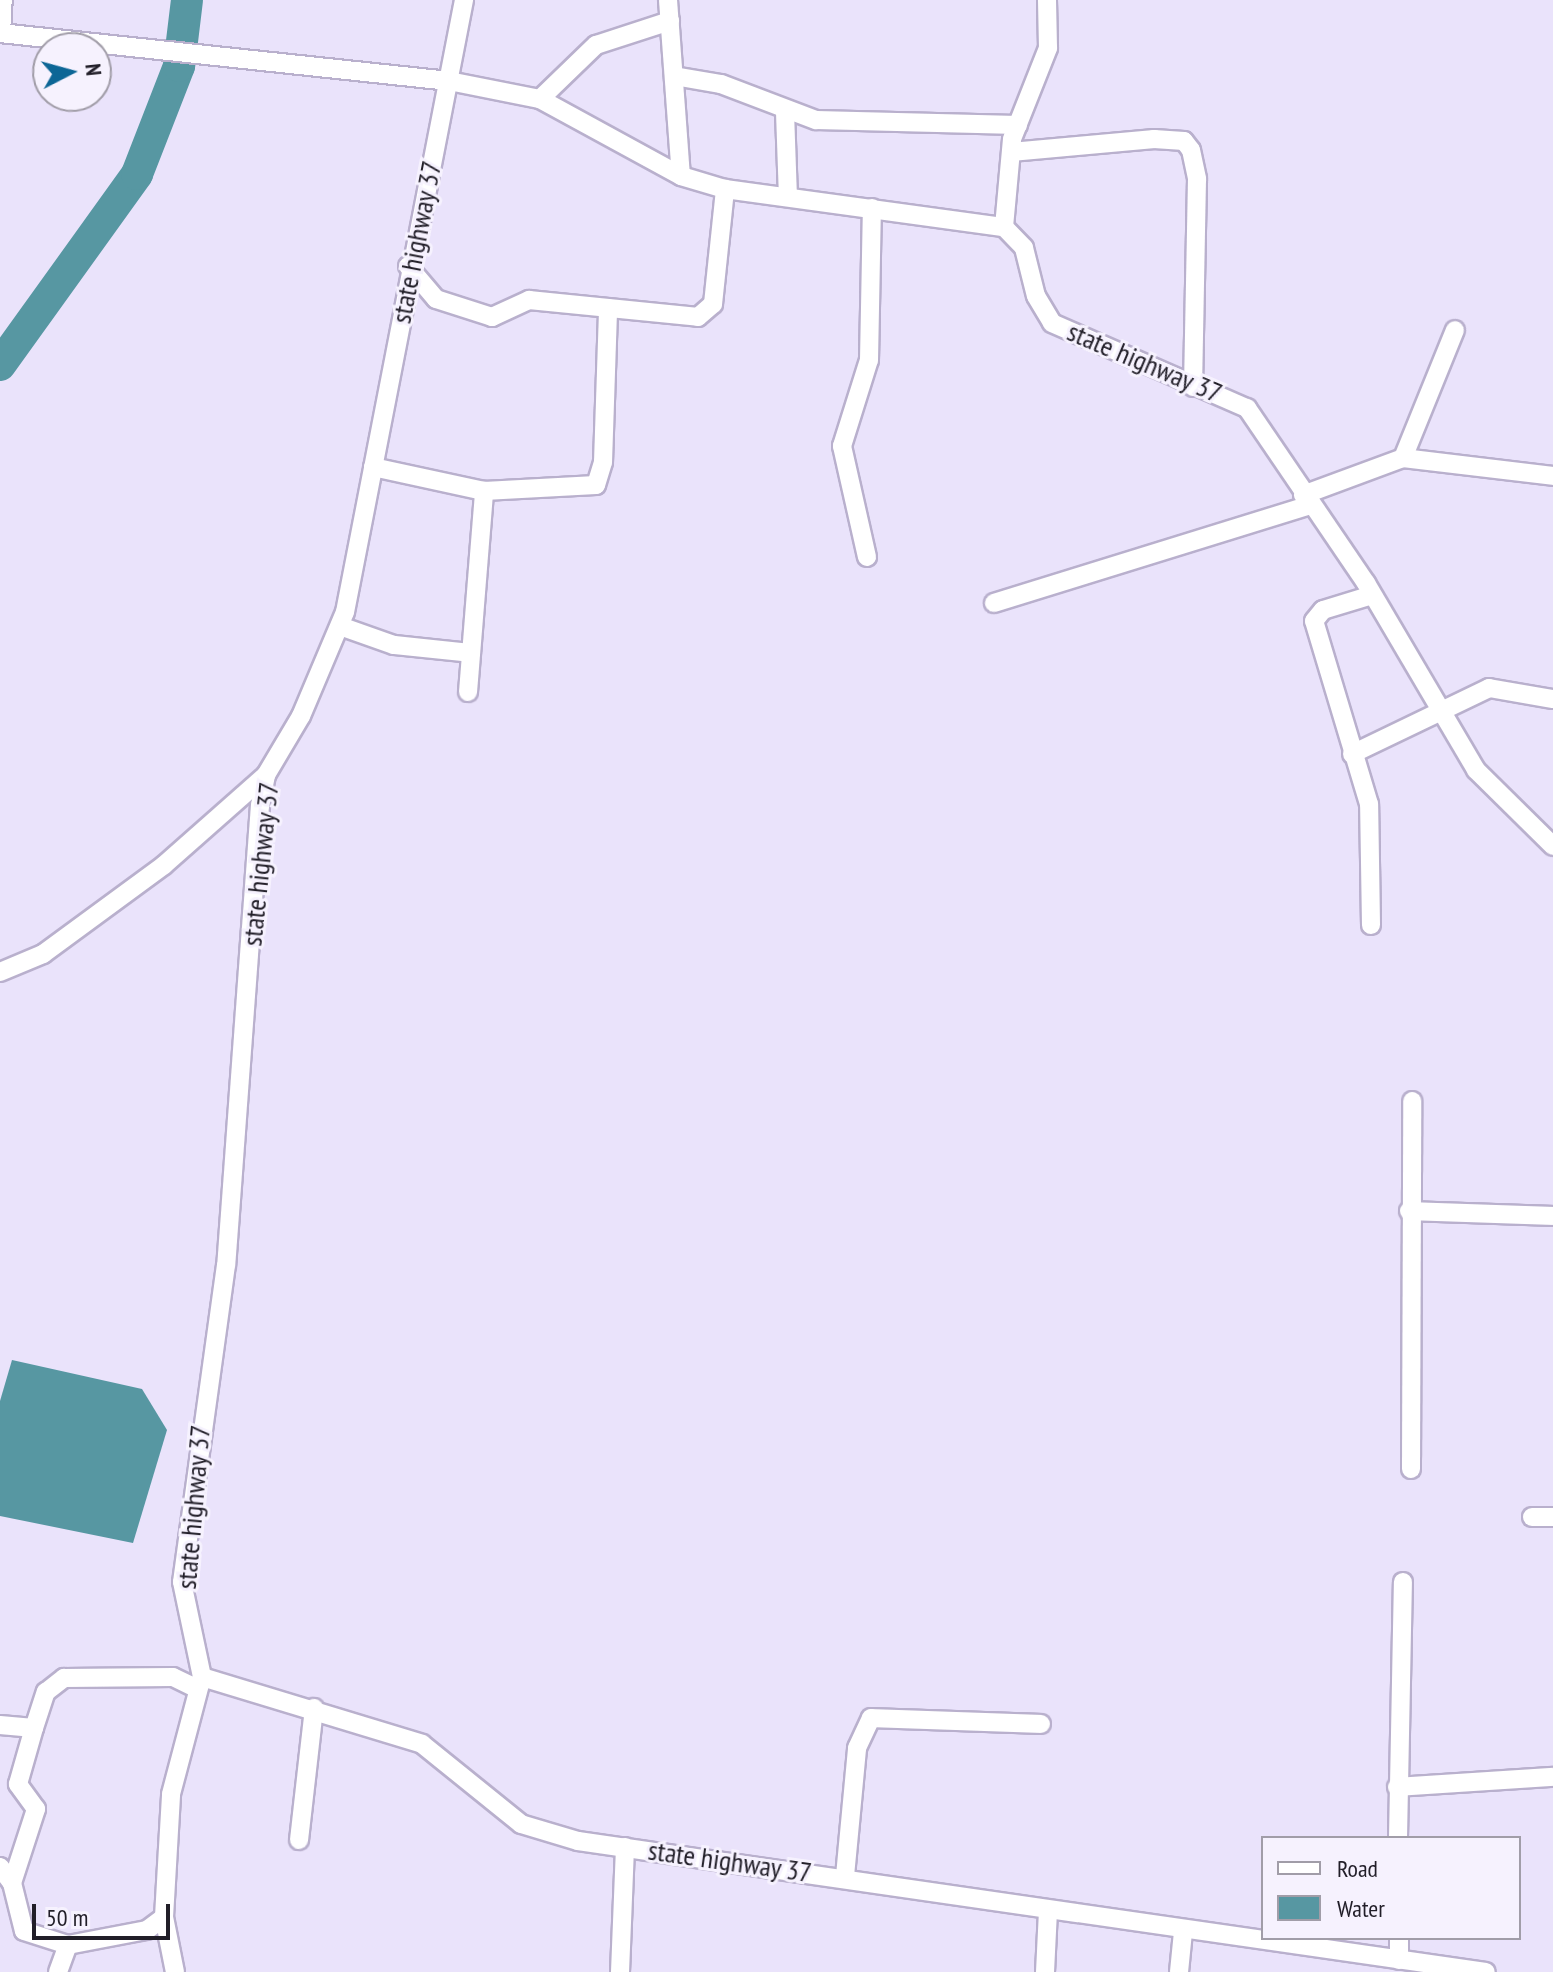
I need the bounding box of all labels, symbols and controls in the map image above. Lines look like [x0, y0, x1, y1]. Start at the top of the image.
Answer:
north arrow [32, 32, 112, 112]
text: N [79, 62, 108, 77]
street label: state highway 37 [384, 158, 448, 326]
street label: state highway 37 [1062, 314, 1228, 410]
street label: state highway 37 [235, 780, 285, 948]
street label: state highway 37 [169, 1423, 217, 1591]
street label: state highway 37 [646, 1833, 814, 1889]
legend [1261, 1836, 1521, 1940]
text: Road [1337, 1853, 1378, 1884]
scale bar [36, 1888, 174, 1938]
text: Water [1337, 1893, 1385, 1924]
text: 50 m [46, 1902, 88, 1933]

